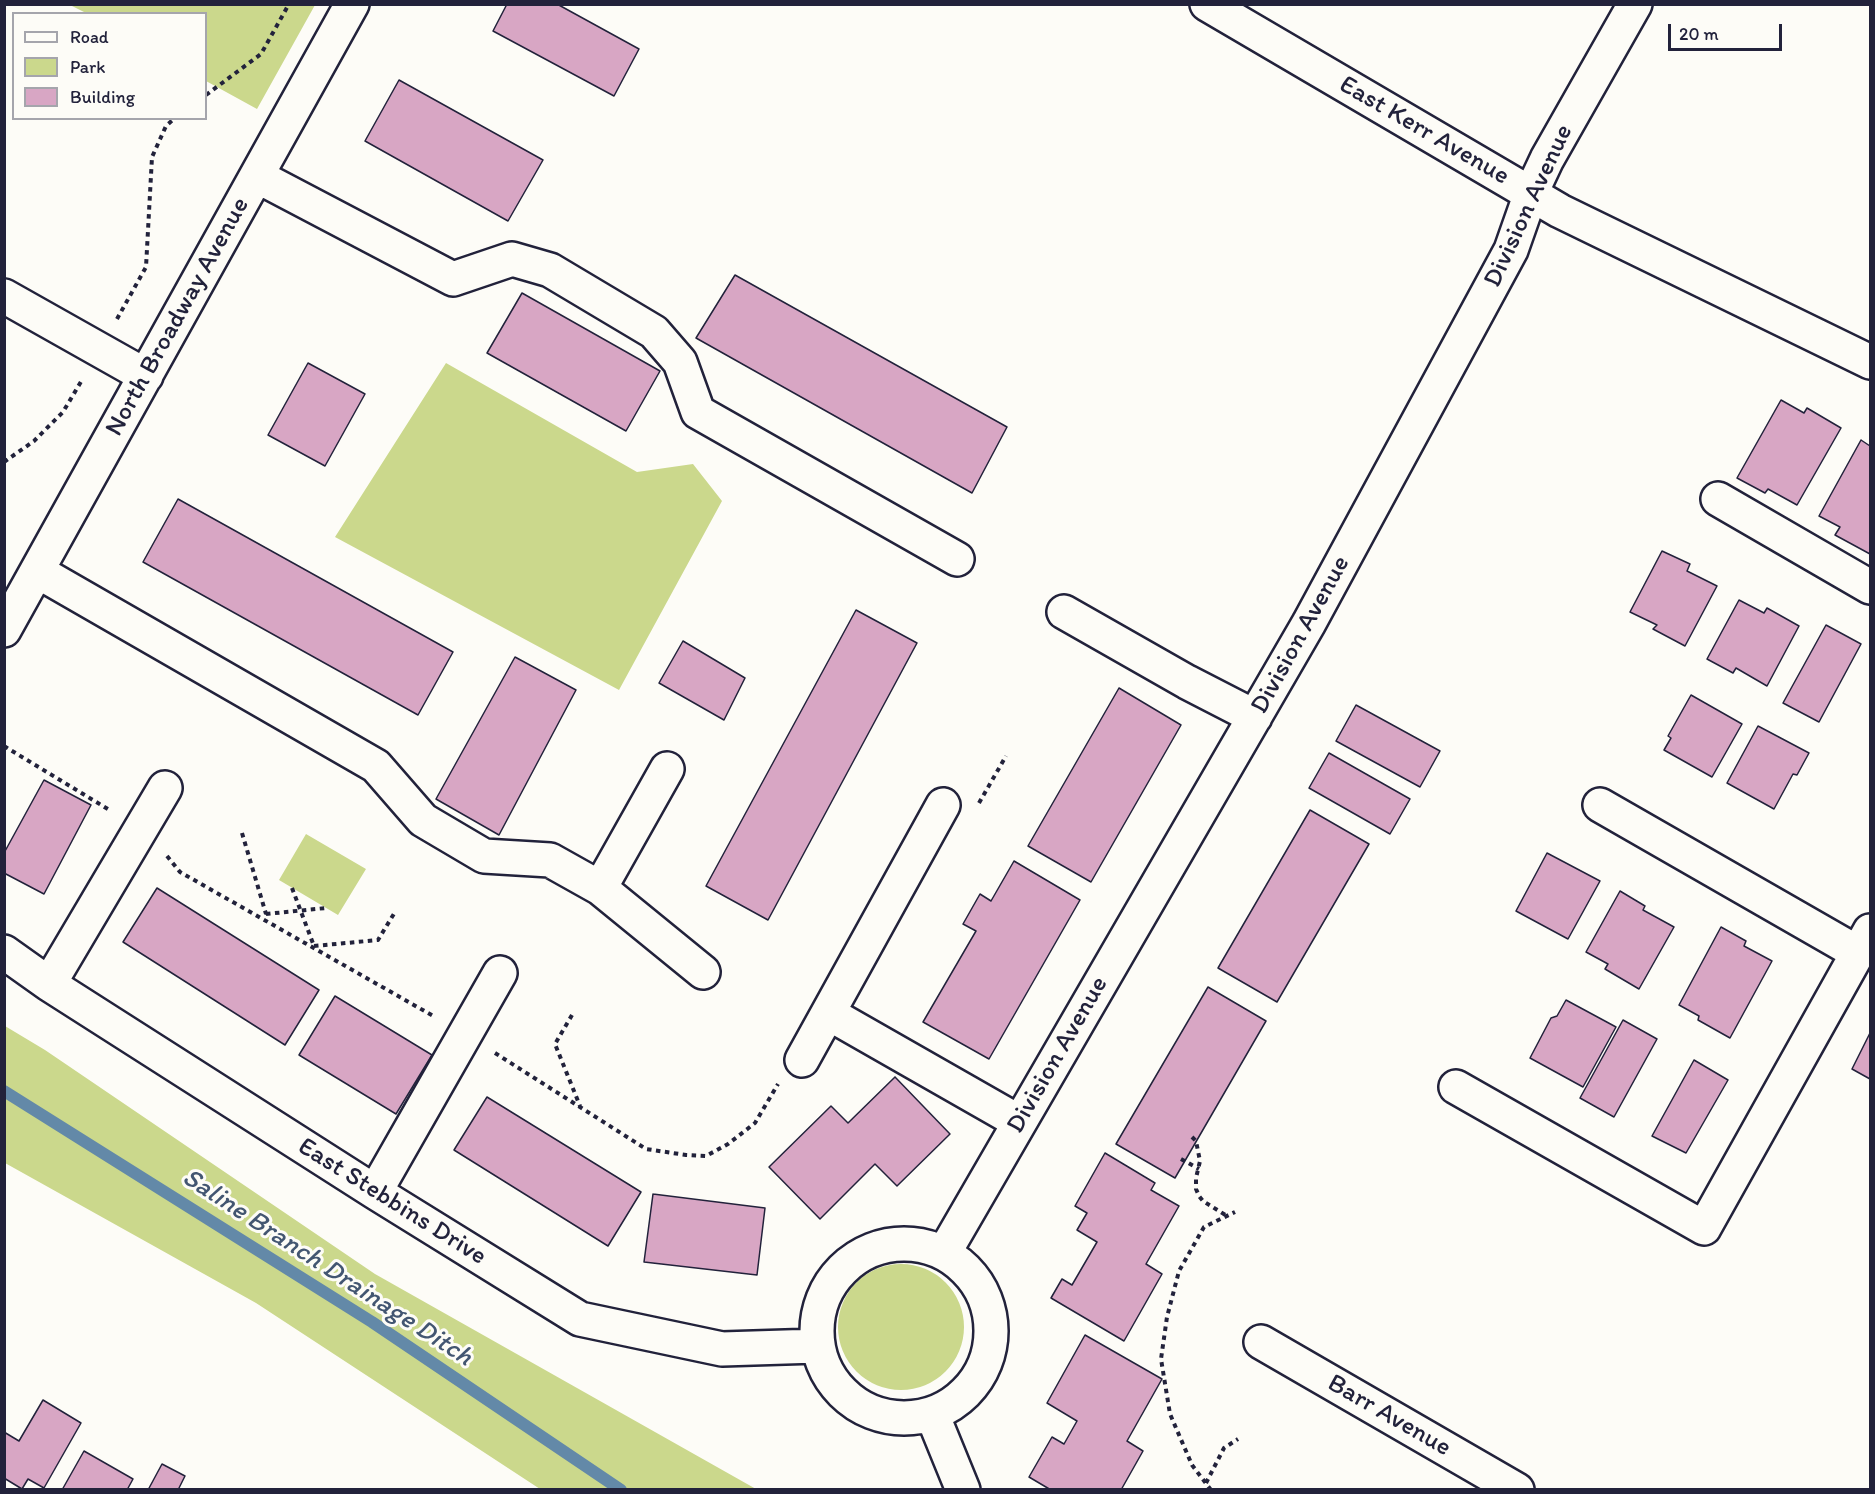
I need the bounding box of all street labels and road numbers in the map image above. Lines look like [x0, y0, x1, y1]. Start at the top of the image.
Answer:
street label: East Kerr Avenue [1333, 70, 1515, 192]
street label: Division Avenue [1478, 120, 1580, 292]
street label: North Broadway Avenue [99, 192, 257, 442]
street label: Division Avenue [1245, 550, 1357, 720]
street label: Division Avenue [1001, 971, 1115, 1139]
street label: East Stebbins Drive [292, 1131, 492, 1273]
street label: Barr Avenue [1322, 1368, 1456, 1464]

